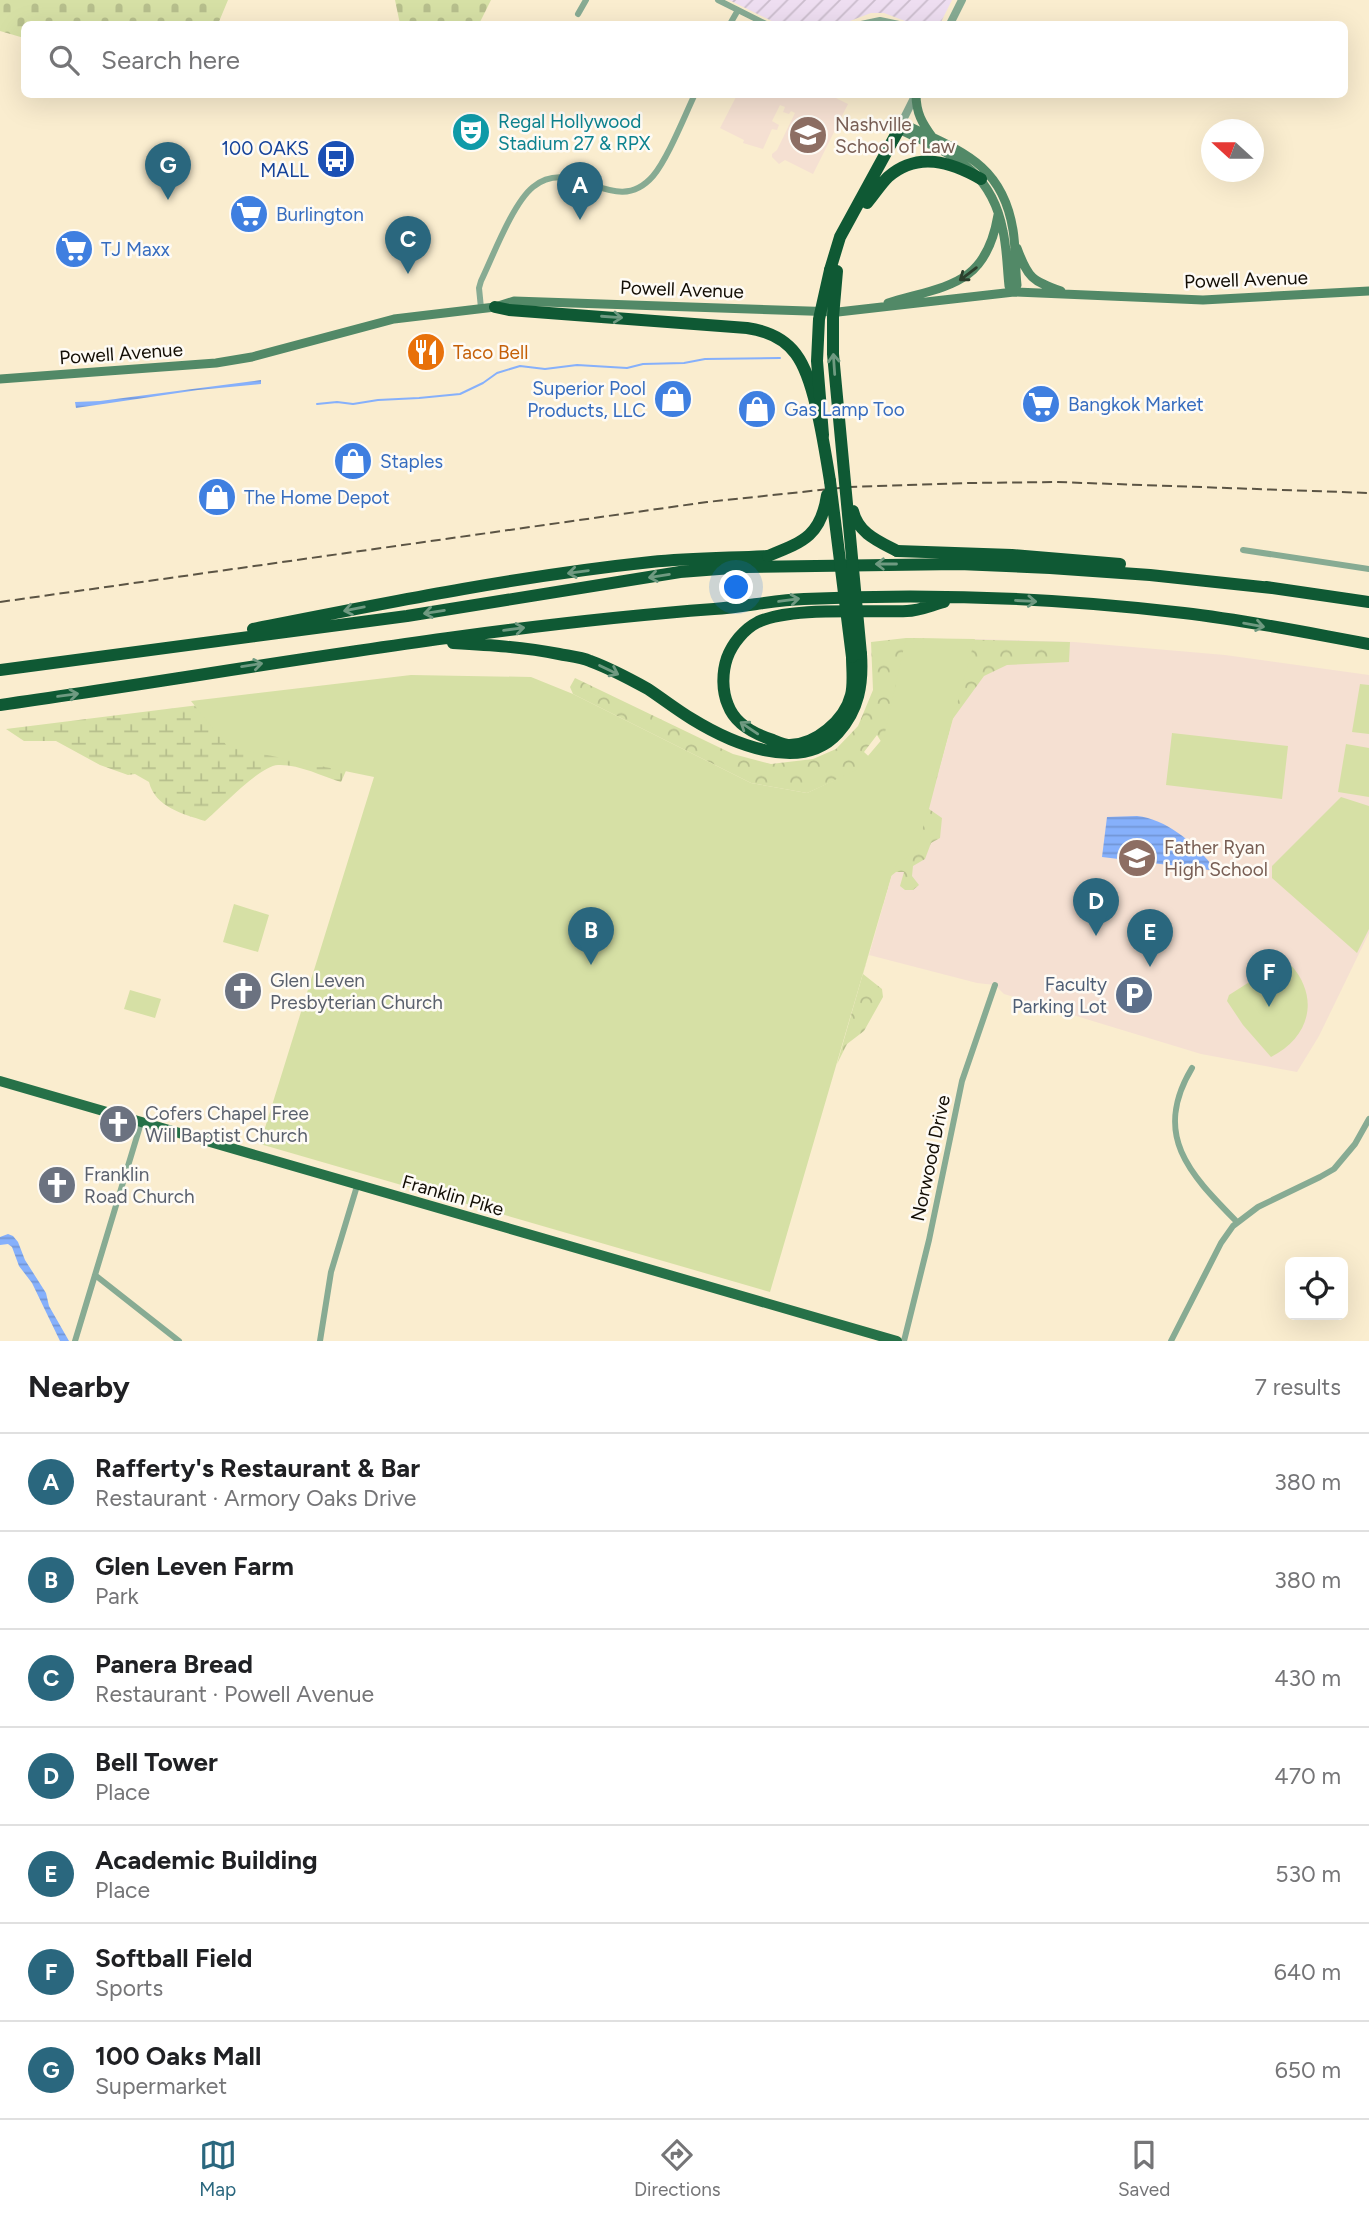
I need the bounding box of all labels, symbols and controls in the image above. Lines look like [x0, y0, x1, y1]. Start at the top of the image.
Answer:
search box [21, 21, 1348, 98]
icon: search [45, 41, 83, 79]
text: Search here [101, 44, 240, 76]
place label: Regal Hollywood Stadium 27 & RPX [498, 110, 651, 155]
theatre icon: Regal Hollywood Stadium 27 & RPX [450, 111, 492, 153]
place label: Nashville School of Law [835, 113, 956, 158]
school or university icon: Nashville School of Law [787, 114, 829, 156]
north arrow [1201, 119, 1264, 182]
place label: 100 OAKS MALL [221, 137, 309, 182]
bus stop icon: 100 OAKS MALL [315, 138, 357, 180]
pin: G [145, 142, 191, 200]
pin: A [557, 162, 603, 220]
supermarket icon: Burlington [228, 193, 270, 235]
place label: Burlington [276, 203, 364, 226]
pin: C [385, 216, 431, 274]
supermarket icon: TJ Maxx [53, 228, 95, 270]
place label: TJ Maxx [101, 238, 170, 261]
one-way arrow [959, 266, 978, 281]
street label: Powell Avenue [1184, 266, 1308, 293]
street label: Powell Avenue [620, 276, 744, 303]
one-way arrow [600, 311, 622, 324]
restaurant icon: Taco Bell [405, 331, 447, 373]
street label: Powell Avenue [58, 338, 184, 369]
place label: Taco Bell [453, 341, 528, 364]
one-way arrow [827, 353, 840, 375]
place label: Superior Pool Products, LLC [527, 377, 646, 422]
shop icon: Superior Pool Products, LLC [652, 378, 694, 420]
supermarket icon: Bangkok Market [1020, 383, 1062, 425]
shop icon: Gas Lamp Too [736, 388, 778, 430]
place label: Bangkok Market [1068, 393, 1204, 416]
place label: Gas Lamp Too [784, 398, 905, 421]
shop icon: Staples [332, 440, 374, 482]
place label: Staples [380, 450, 443, 473]
shop icon: The Home Depot [196, 476, 238, 518]
place label: The Home Depot [244, 486, 390, 509]
one-way arrow [875, 557, 898, 571]
one-way arrow [568, 566, 590, 579]
one-way arrow [648, 570, 671, 583]
your location [719, 570, 753, 604]
one-way arrow [777, 594, 799, 607]
one-way arrow [1014, 594, 1037, 607]
one-way arrow [343, 603, 366, 617]
one-way arrow [424, 606, 446, 619]
one-way arrow [1242, 619, 1265, 632]
one-way arrow [502, 623, 524, 636]
one-way arrow [240, 659, 263, 672]
one-way arrow [598, 663, 619, 677]
one-way arrow [56, 688, 78, 701]
one-way arrow [740, 721, 759, 736]
place label: Father Ryan High School [1164, 836, 1268, 881]
school or university icon: Father Ryan High School [1116, 837, 1158, 879]
pin: D [1073, 878, 1119, 936]
pin: B [568, 907, 614, 965]
pin: E [1127, 909, 1173, 967]
pin: F [1246, 949, 1292, 1007]
place label: Glen Leven Presbyterian Church [270, 969, 443, 1014]
church icon: Glen Leven Presbyterian Church [222, 970, 264, 1012]
place label: Faculty Parking Lot [1012, 973, 1107, 1018]
parking icon: Faculty Parking Lot [1113, 974, 1155, 1016]
street label: Norwood Drive [906, 1093, 955, 1223]
place label: Cofers Chapel Free Will Baptist Church [145, 1102, 309, 1147]
church icon: Cofers Chapel Free Will Baptist Church [97, 1103, 139, 1145]
place label: Franklin Road Church [84, 1163, 195, 1208]
church icon: Franklin Road Church [36, 1164, 78, 1206]
street label: Franklin Pike [399, 1170, 506, 1221]
map controls [1285, 1257, 1348, 1320]
button: locate [1285, 1257, 1348, 1320]
text: Nearby [28, 1368, 130, 1405]
text: 7 results [1255, 1373, 1341, 1401]
text: Rafferty's Restaurant & Bar [95, 1452, 420, 1484]
text: A [43, 1468, 59, 1496]
text: 380 m [1274, 1468, 1341, 1496]
text: Restaurant · Armory Oaks Drive [95, 1484, 416, 1512]
text: Glen Leven Farm [95, 1550, 294, 1582]
text: B [44, 1566, 58, 1594]
text: 380 m [1274, 1566, 1341, 1594]
text: Park [95, 1582, 139, 1610]
text: Panera Bread [95, 1648, 253, 1680]
text: C [43, 1664, 59, 1692]
text: 430 m [1274, 1664, 1341, 1692]
text: Restaurant · Powell Avenue [95, 1680, 374, 1708]
text: Bell Tower [95, 1746, 218, 1778]
text: D [43, 1762, 59, 1790]
text: 470 m [1274, 1762, 1341, 1790]
text: Place [95, 1778, 150, 1806]
text: Academic Building [95, 1844, 318, 1876]
text: E [44, 1860, 58, 1888]
text: 530 m [1275, 1860, 1341, 1888]
text: Place [95, 1876, 150, 1904]
text: Softball Field [95, 1942, 252, 1974]
text: F [45, 1958, 57, 1986]
text: 640 m [1274, 1958, 1341, 1986]
text: Sports [95, 1974, 163, 2002]
text: 100 Oaks Mall [95, 2040, 261, 2072]
text: G [42, 2056, 60, 2084]
text: 650 m [1275, 2056, 1341, 2084]
text: Supermarket [95, 2072, 227, 2100]
tab: Map [199, 2136, 237, 2201]
tab: Directions [634, 2136, 721, 2201]
tab: Saved [1118, 2136, 1170, 2201]

